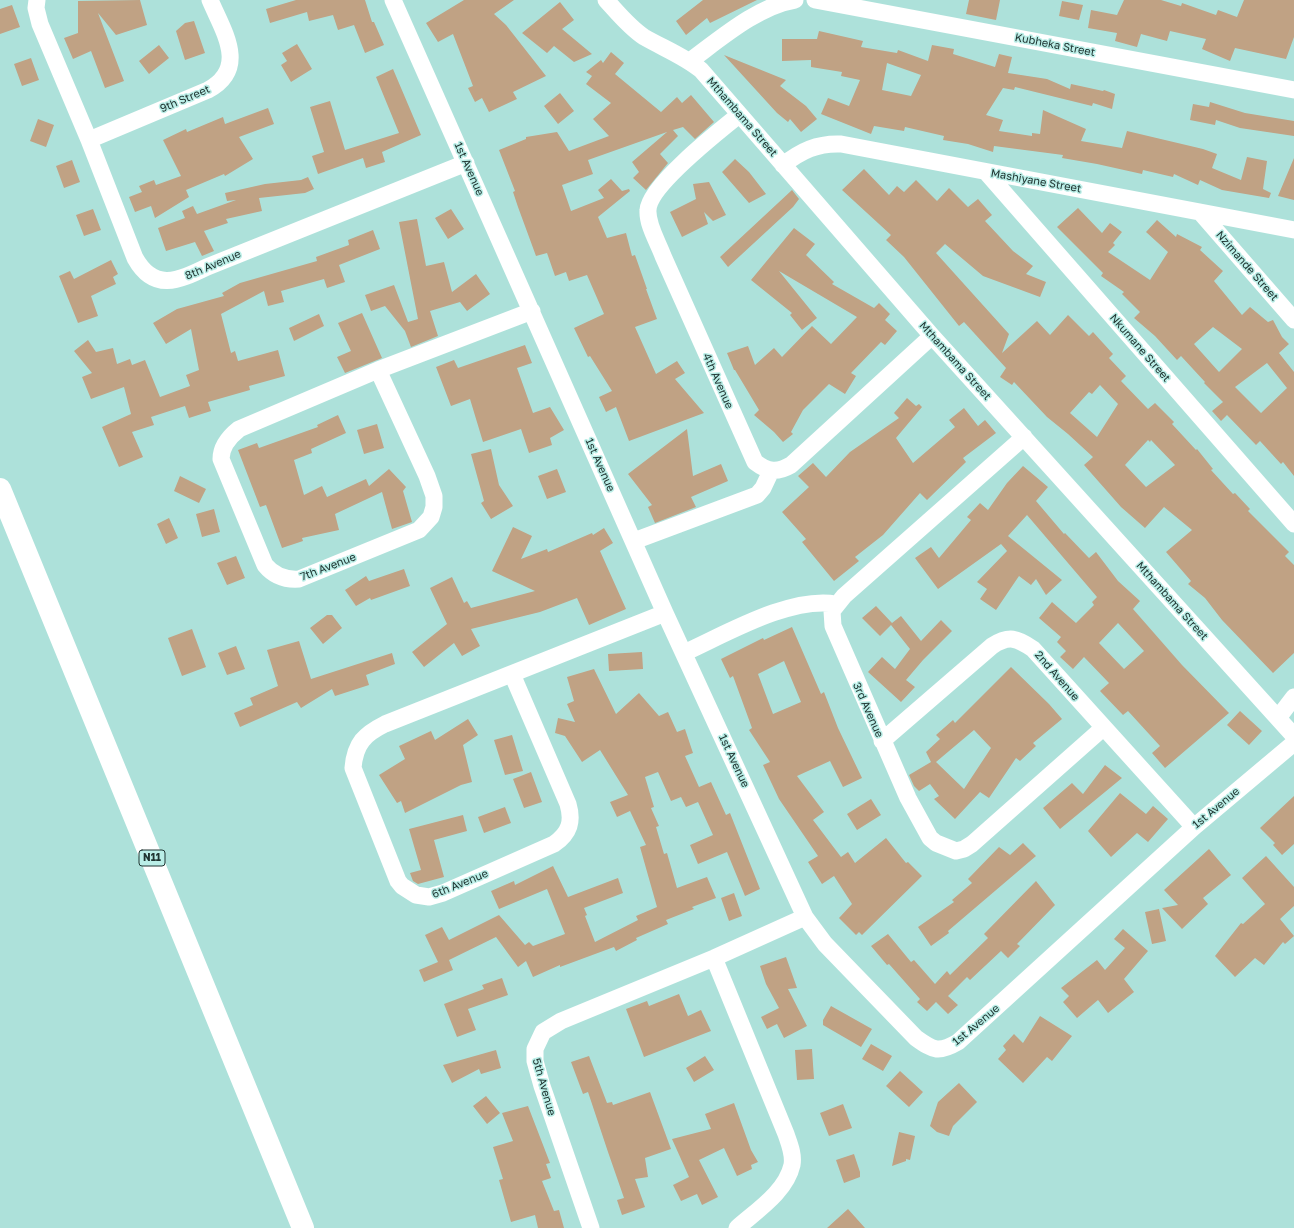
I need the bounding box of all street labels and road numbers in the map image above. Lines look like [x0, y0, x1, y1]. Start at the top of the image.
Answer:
street label: Kubheka Street [1014, 31, 1096, 59]
street label: Mthambama Street [704, 75, 780, 159]
street label: 9th Street [158, 83, 212, 115]
street label: 1st Avenue [451, 140, 487, 198]
street label: Mashiyane Street [990, 167, 1082, 195]
street label: Nzimande Street [1213, 228, 1281, 304]
street label: 8th Avenue [183, 247, 243, 283]
street label: Nkumane Street [1107, 311, 1173, 385]
street label: Mthambama Street [916, 319, 994, 403]
street label: 4th Avenue [700, 351, 736, 411]
street label: 1st Avenue [582, 436, 618, 494]
street label: 7th Avenue [298, 550, 358, 584]
street label: Mthambama Street [1133, 559, 1211, 643]
street label: 2nd Avenue [1032, 648, 1082, 704]
street label: 3rd Avenue [850, 680, 886, 740]
street label: 1st Avenue [716, 732, 752, 790]
street label: 1st Avenue [1190, 785, 1242, 831]
road number: N11 [139, 850, 165, 866]
street label: 6th Avenue [430, 867, 490, 901]
street label: 1st Avenue [950, 1002, 1002, 1048]
street label: 5th Avenue [530, 1057, 558, 1117]

